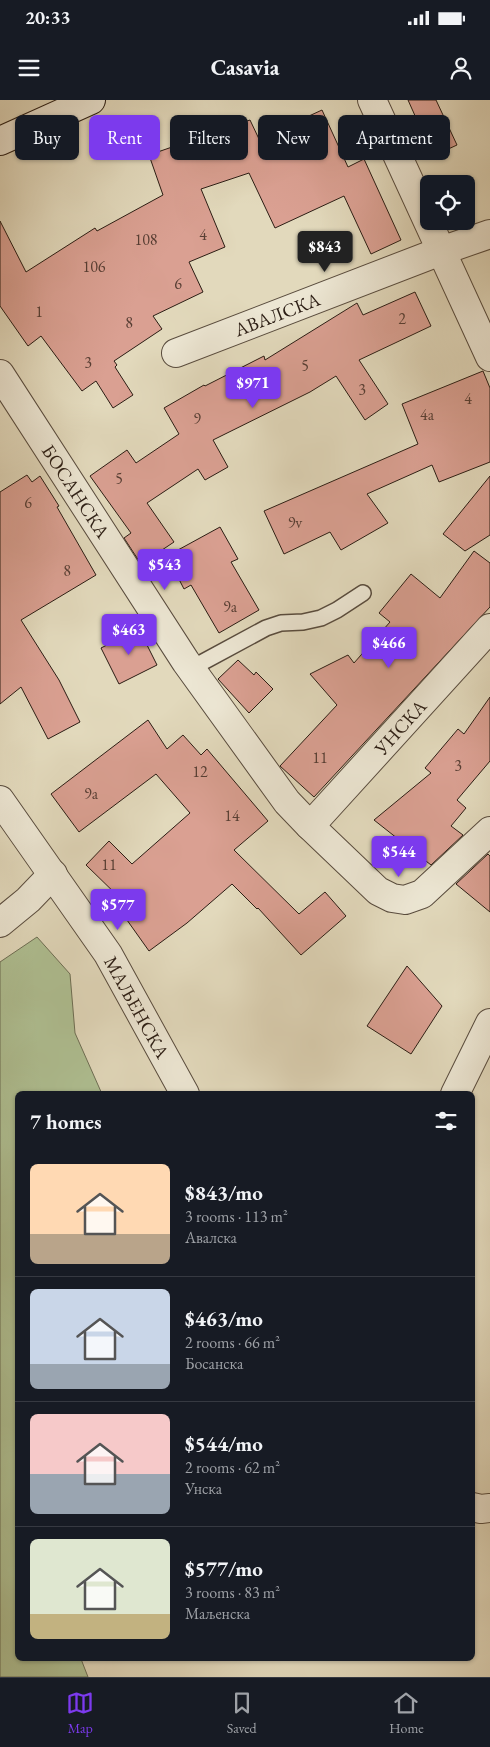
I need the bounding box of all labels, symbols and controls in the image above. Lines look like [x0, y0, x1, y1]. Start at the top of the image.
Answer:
text: 20:33 [25, 5, 71, 30]
text: Casavia [211, 53, 279, 82]
icon: menu [15, 54, 43, 82]
icon: person [447, 54, 475, 82]
chip: Buy [15, 115, 79, 160]
chip: Rent [89, 115, 160, 160]
chip: Filters [170, 115, 248, 160]
chip: New [258, 115, 328, 160]
chip: Apartment [338, 115, 450, 160]
map controls [420, 175, 475, 230]
button: locate [420, 175, 475, 230]
house number: 4 [199, 224, 207, 245]
house number: 108 [134, 229, 158, 250]
pin: $843 [295, 230, 355, 273]
text: $843 [309, 236, 341, 257]
house number: 106 [82, 256, 106, 277]
house number: 6 [174, 273, 182, 294]
street label: АВАЛСКА [230, 286, 325, 343]
house number: 1 [35, 301, 43, 322]
house number: 2 [398, 308, 406, 329]
house number: 8 [125, 312, 133, 333]
house number: 3 [84, 352, 92, 373]
house number: 5 [301, 355, 309, 376]
pin: $971 [223, 366, 283, 409]
text: $971 [237, 372, 269, 393]
house number: 3 [358, 379, 366, 400]
house number: 4 [464, 388, 472, 409]
house number: 4a [420, 404, 435, 425]
house number: 9 [193, 408, 201, 429]
street label: БОСАНСКА [36, 440, 116, 544]
house number: 5 [115, 468, 123, 489]
house number: 6 [24, 492, 32, 513]
house number: 9v [288, 512, 303, 533]
pin: $543 [135, 548, 195, 591]
text: $543 [149, 554, 181, 575]
house number: 8 [63, 560, 71, 581]
house number: 9a [223, 596, 238, 617]
pin: $463 [99, 614, 159, 656]
text: $463 [113, 619, 145, 640]
pin: $466 [359, 626, 419, 669]
text: $466 [373, 632, 405, 653]
street label: УНСКА [368, 694, 433, 761]
house number: 11 [312, 747, 328, 768]
house number: 3 [454, 755, 462, 776]
house number: 12 [192, 761, 208, 782]
house number: 9a [84, 783, 99, 804]
house number: 14 [224, 805, 240, 826]
pin: $544 [369, 836, 429, 878]
text: $544 [383, 841, 415, 862]
house number: 11 [101, 854, 117, 875]
pin: $577 [88, 888, 148, 931]
text: $577 [102, 894, 134, 915]
street label: МАЉЕНСКА [98, 952, 175, 1064]
icon: filters [432, 1107, 460, 1135]
text: 7 homes [30, 1108, 102, 1135]
text: $843/mo [185, 1179, 263, 1206]
icon: home [70, 1184, 130, 1244]
text: 3 rooms · 113 m² [185, 1206, 288, 1227]
text: Авалска [185, 1227, 237, 1248]
text: $463/mo [185, 1305, 263, 1332]
icon: home [70, 1309, 130, 1369]
text: 2 rooms · 66 m² [185, 1332, 280, 1353]
text: Босанска [185, 1353, 243, 1374]
text: $544/mo [185, 1430, 263, 1457]
icon: home [70, 1434, 130, 1494]
text: 2 rooms · 62 m² [185, 1457, 280, 1478]
text: Унска [185, 1478, 222, 1499]
text: $577/mo [185, 1555, 263, 1582]
icon: home [70, 1559, 130, 1619]
text: 3 rooms · 83 m² [185, 1582, 280, 1603]
text: Маљенска [185, 1603, 250, 1624]
tab: Map [66, 1689, 94, 1737]
tab: Saved [227, 1689, 257, 1737]
tab: Home [389, 1689, 424, 1737]

